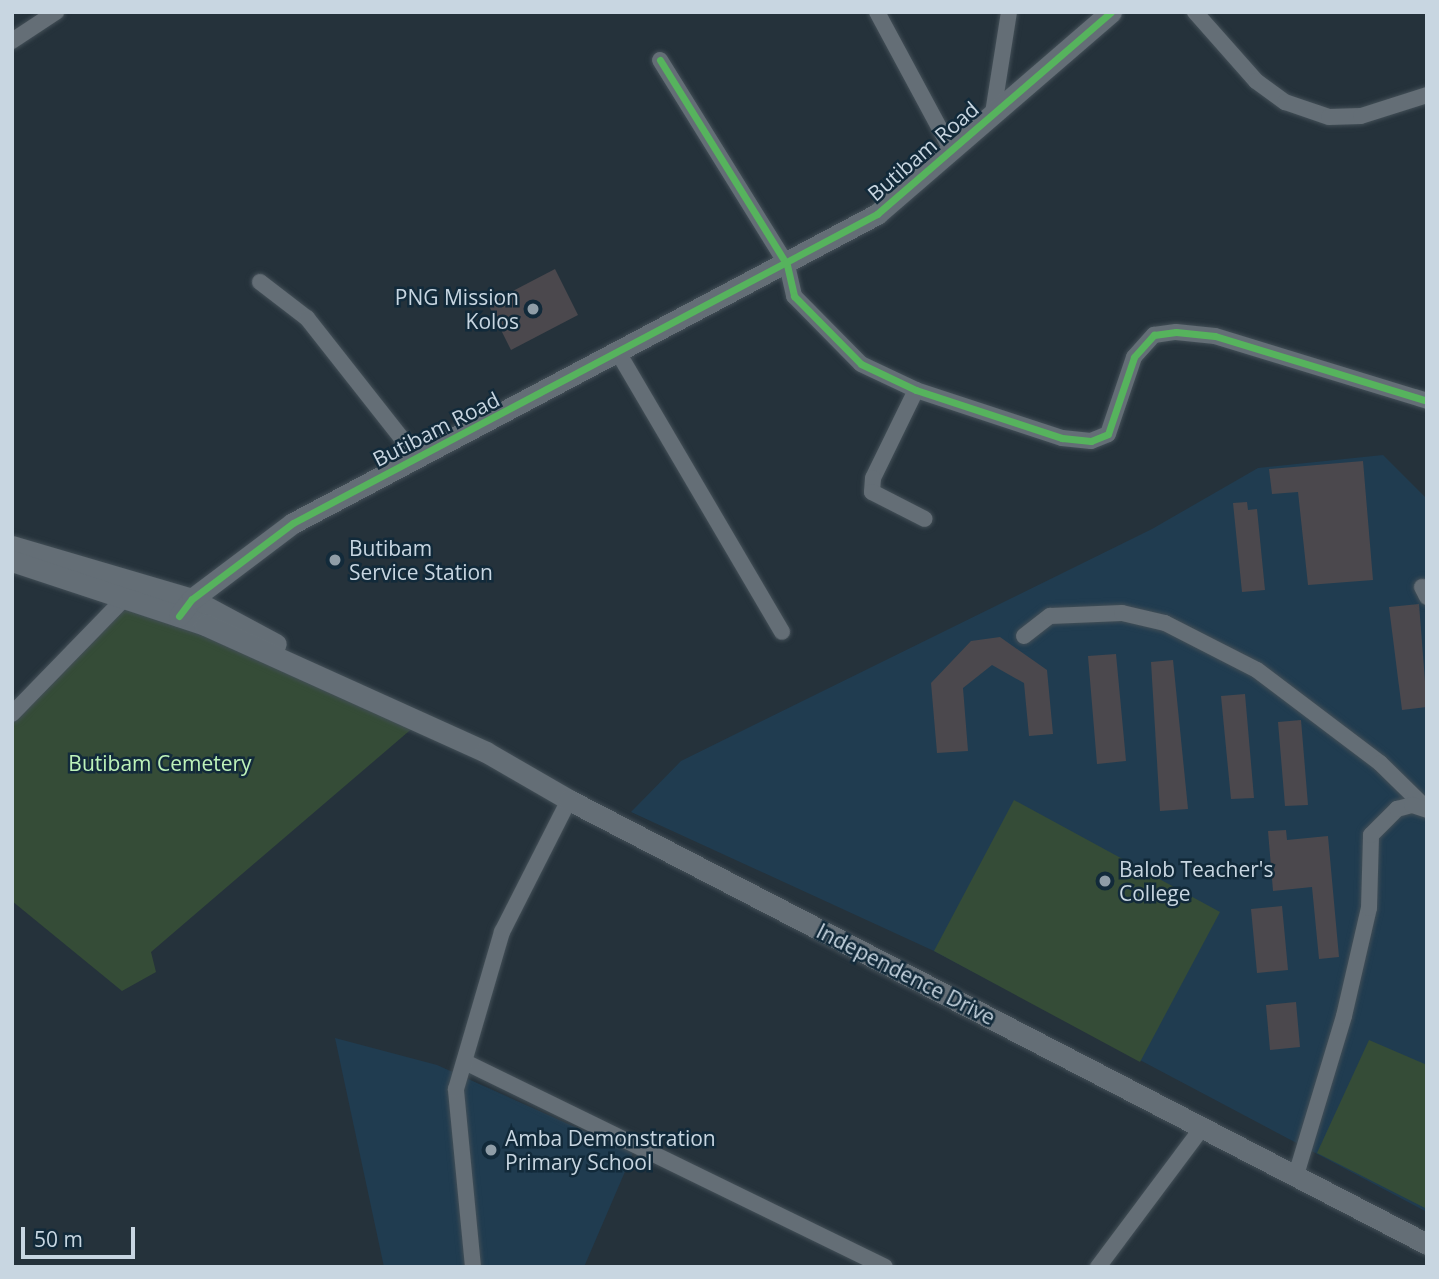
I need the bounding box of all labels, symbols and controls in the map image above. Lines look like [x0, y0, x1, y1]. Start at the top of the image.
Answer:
street label: Butibam Road [862, 96, 984, 206]
place label: PNG Mission Kolos [395, 284, 519, 334]
marker: PNG Mission Kolos [525, 301, 541, 317]
street label: Butibam Road [368, 386, 504, 472]
place label: Butibam Service Station [349, 535, 493, 585]
marker: Butibam Service Station [327, 552, 343, 568]
park label: Butibam Cemetery [68, 750, 252, 776]
place label: Balob Teacher's College [1119, 856, 1273, 906]
marker: Balob Teacher's College [1097, 873, 1113, 889]
street label: Independence Drive [812, 918, 1000, 1030]
place label: Amba Demonstration Primary School [505, 1125, 716, 1175]
marker: Amba Demonstration Primary School [483, 1142, 499, 1158]
scale bar [24, 1212, 138, 1256]
text: 50 m [34, 1225, 83, 1253]

